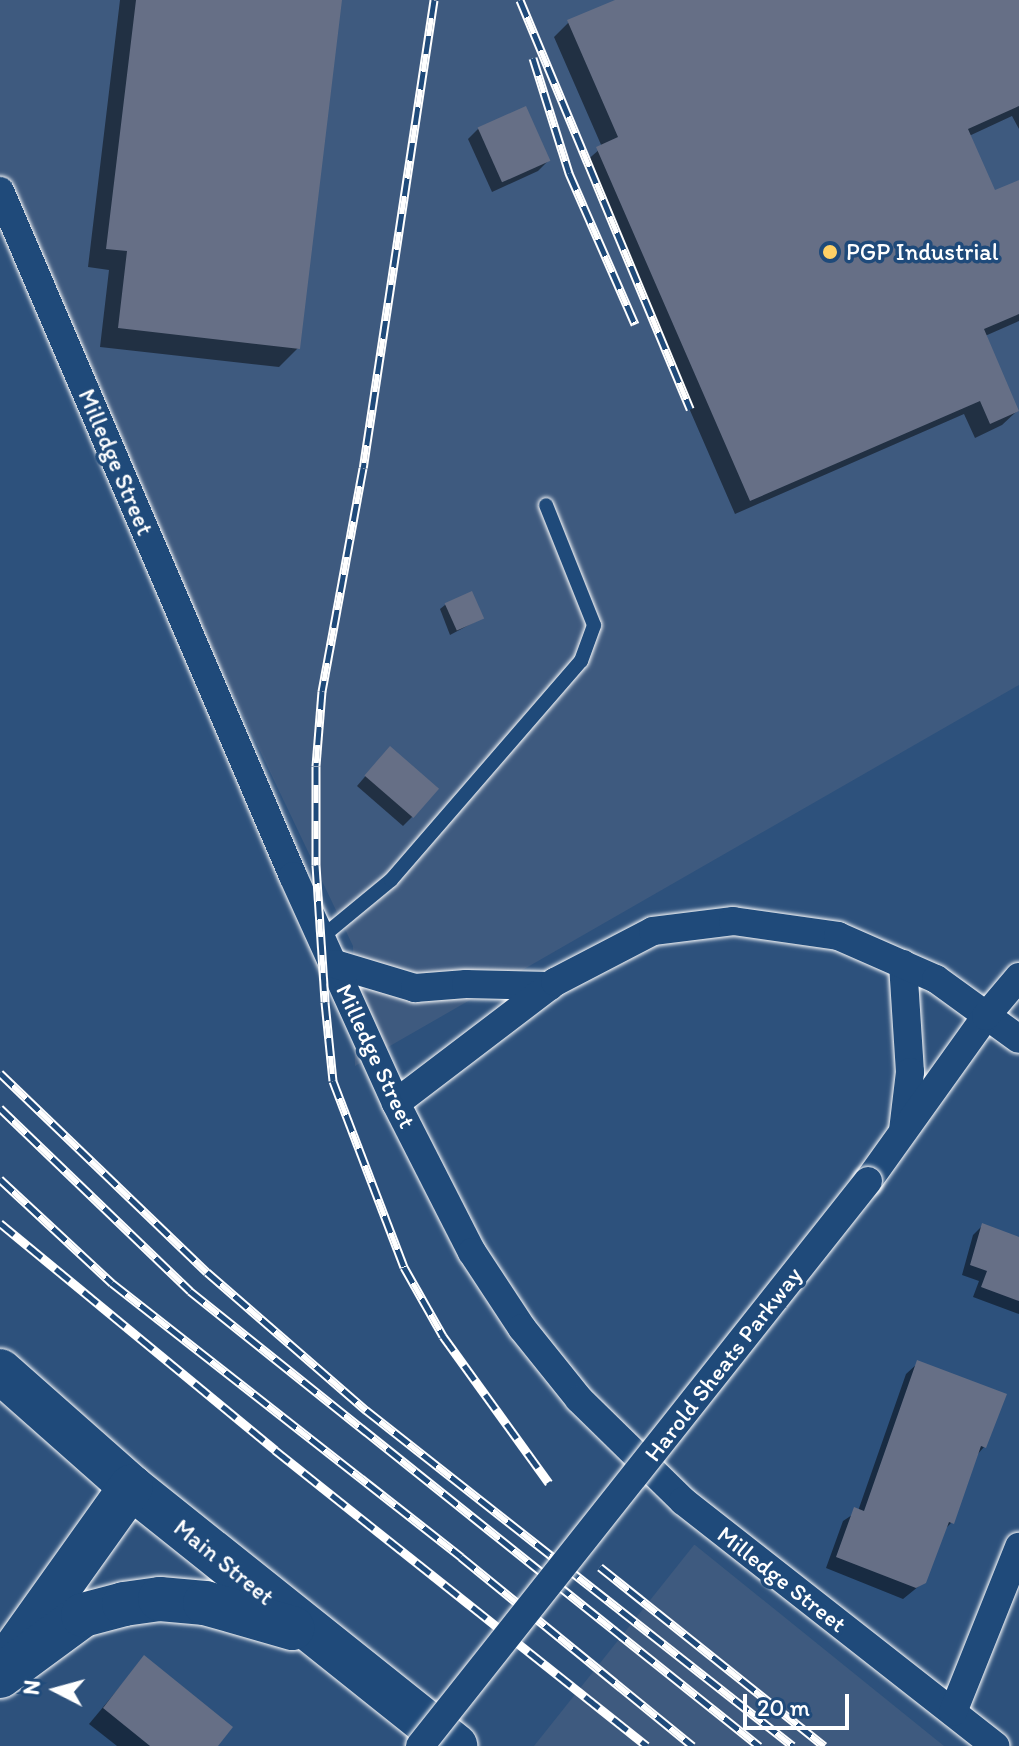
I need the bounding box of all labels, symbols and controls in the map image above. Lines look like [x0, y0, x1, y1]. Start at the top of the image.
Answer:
place label: PGP Industrial [846, 238, 999, 266]
marker: PGP Industrial [821, 243, 839, 261]
street label: Milledge Street [72, 385, 160, 539]
street label: Milledge Street [330, 979, 422, 1133]
street label: Harold Sheats Parkway [639, 1262, 807, 1466]
street label: Main Street [168, 1513, 280, 1611]
street label: Milledge Street [712, 1520, 852, 1638]
north arrow [16, 1650, 96, 1730]
scale bar [747, 1678, 853, 1728]
text: N [17, 1679, 46, 1696]
text: 20 m [757, 1693, 810, 1722]

